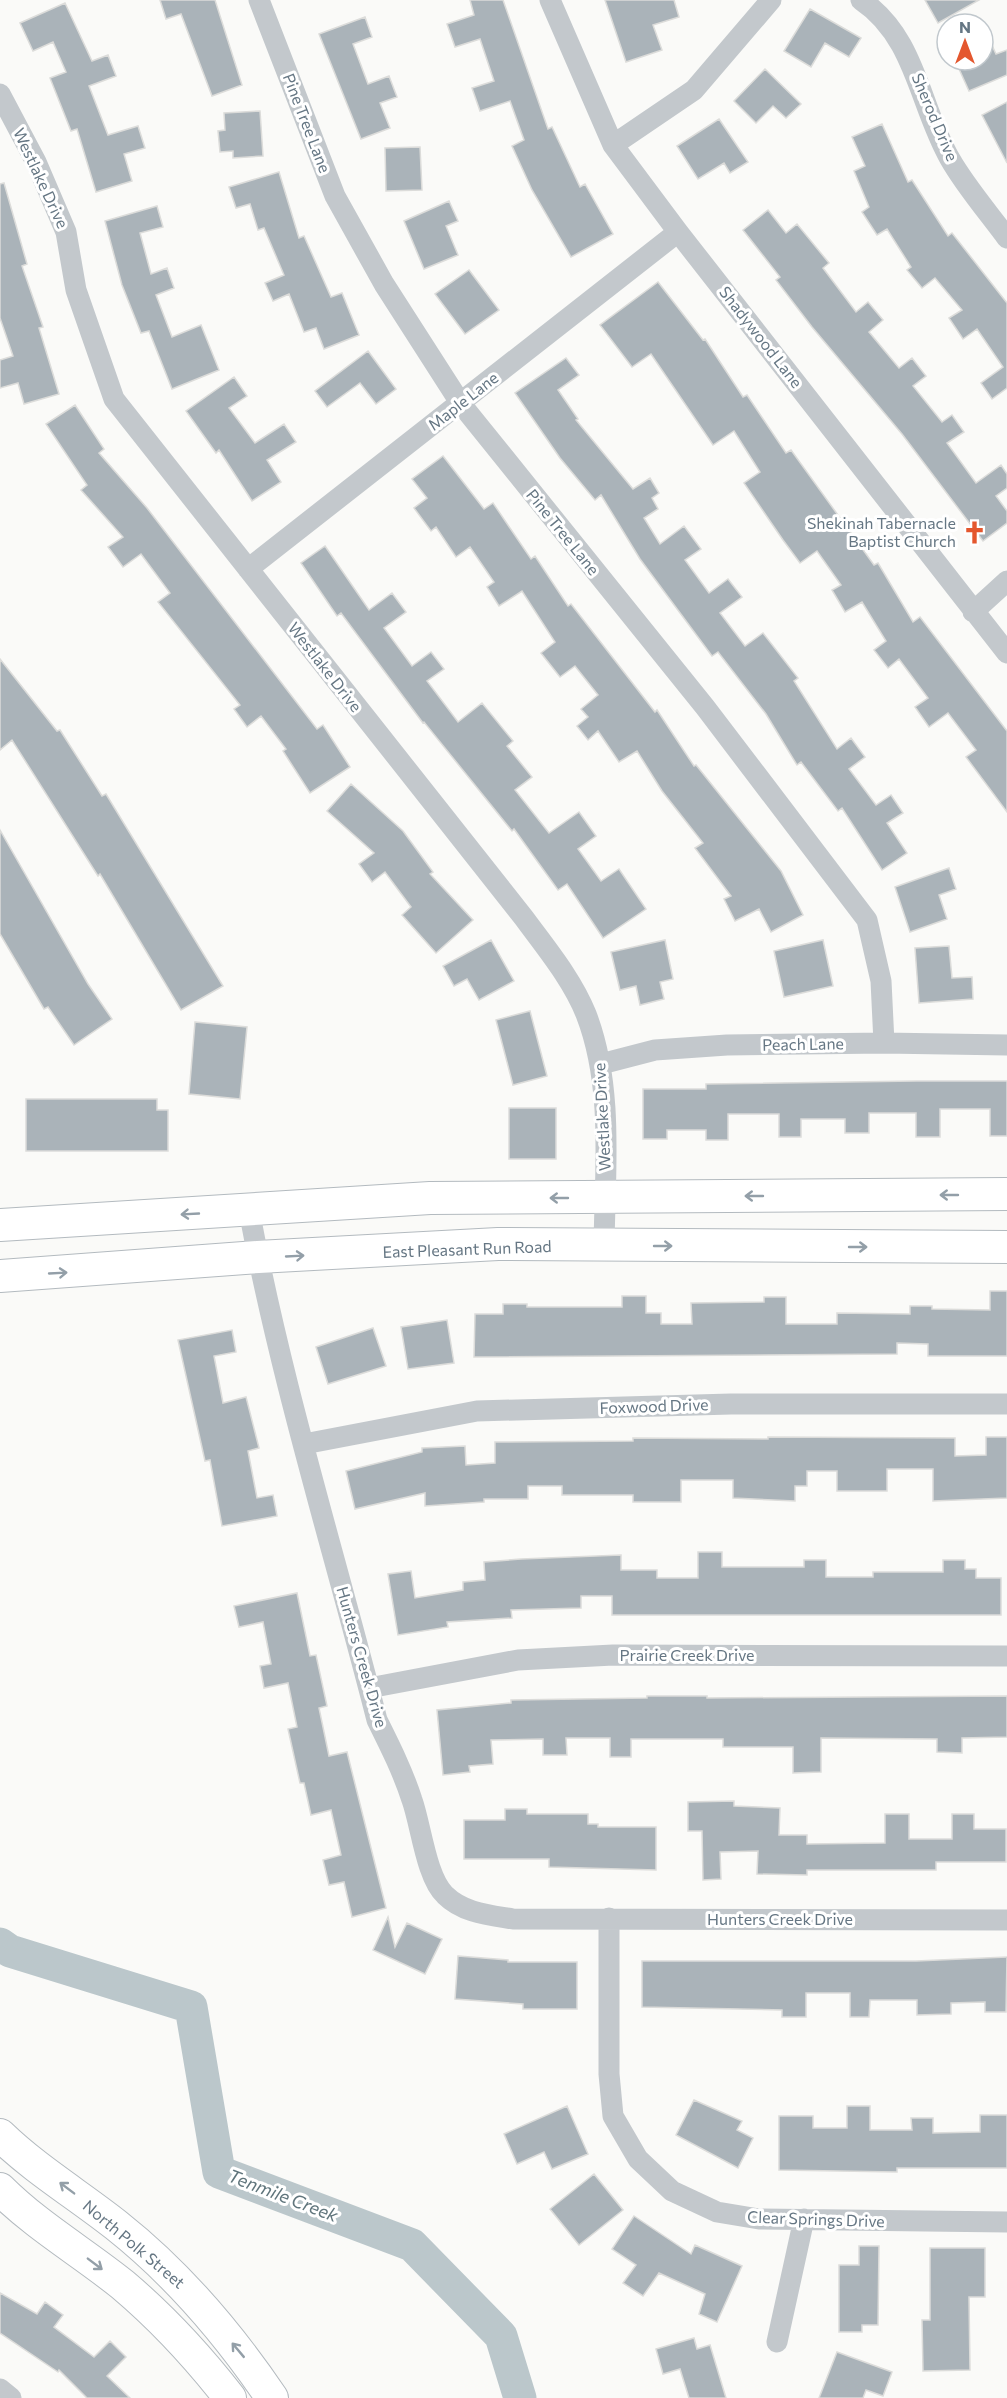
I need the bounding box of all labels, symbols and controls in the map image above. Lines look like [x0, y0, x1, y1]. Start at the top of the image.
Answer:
north arrow [935, 12, 995, 72]
text: N [959, 17, 971, 36]
street label: Pine Tree Lane [280, 70, 335, 175]
street label: Sherod Drive [908, 70, 962, 164]
street label: Westlake Drive [10, 125, 73, 231]
street label: Shadywood Lane [716, 282, 807, 391]
street label: Maple Lane [424, 367, 502, 434]
street label: Pine Tree Lane [523, 485, 604, 578]
place label: Shekinah Tabernacle Baptist Church [807, 513, 956, 550]
church icon: Shekinah Tabernacle Baptist Church [961, 519, 987, 545]
street label: Westlake Drive [285, 618, 366, 715]
street label: Peach Lane [762, 1033, 844, 1054]
street label: Westlake Drive [589, 1062, 614, 1172]
one-way arrow [939, 1189, 959, 1201]
one-way arrow [744, 1190, 764, 1202]
one-way arrow [549, 1192, 569, 1204]
one-way arrow [181, 1208, 201, 1219]
street label: East Pleasant Run Road [382, 1236, 552, 1261]
one-way arrow [652, 1240, 672, 1252]
one-way arrow [847, 1241, 867, 1253]
one-way arrow [284, 1250, 304, 1261]
one-way arrow [48, 1268, 68, 1279]
street label: Foxwood Drive [599, 1394, 709, 1417]
street label: Hunters Creek Drive [333, 1584, 392, 1730]
street label: Prairie Creek Drive [619, 1645, 755, 1664]
street label: Hunters Creek Drive [707, 1909, 853, 1928]
water label: Tenmile Creek [225, 2164, 342, 2227]
one-way arrow [60, 2182, 76, 2194]
street label: North Polk Street [80, 2195, 189, 2292]
street label: Clear Springs Drive [747, 2207, 885, 2230]
one-way arrow [86, 2258, 102, 2271]
one-way arrow [232, 2342, 245, 2358]

